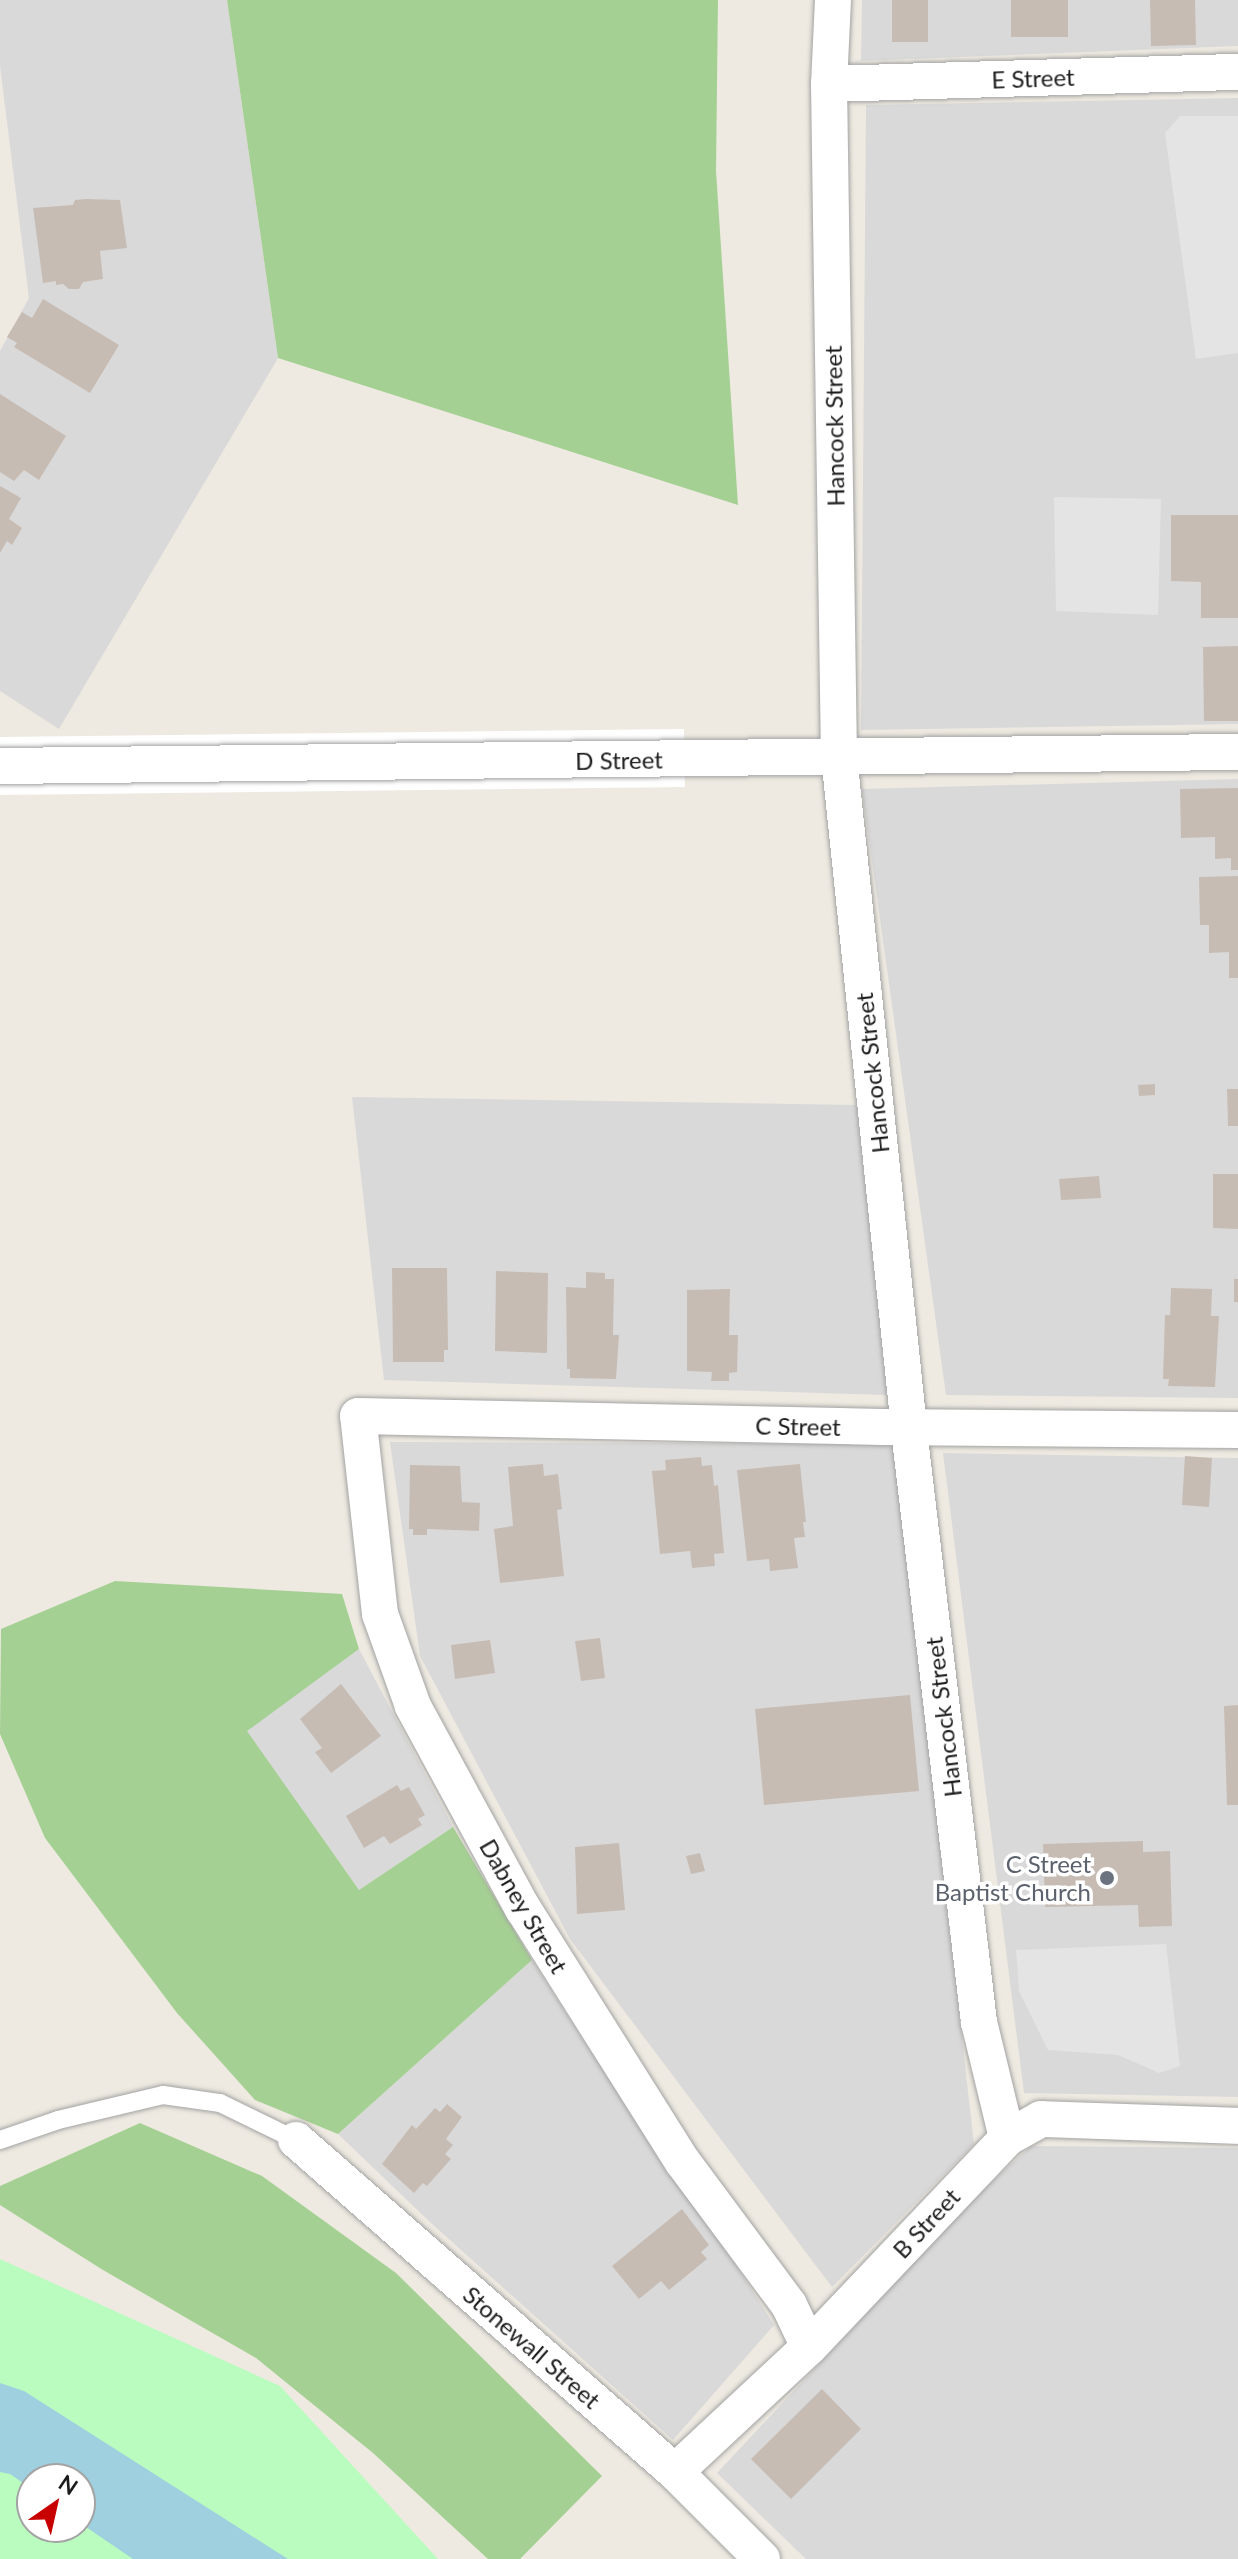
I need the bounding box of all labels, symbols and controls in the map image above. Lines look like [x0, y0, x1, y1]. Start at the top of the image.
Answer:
street label: E Street [991, 62, 1075, 94]
street label: Hancock Street [818, 345, 850, 507]
street label: D Street [575, 745, 663, 775]
street label: Hancock Street [849, 991, 895, 1155]
street label: C Street [755, 1411, 841, 1441]
street label: Hancock Street [919, 1635, 967, 1799]
street label: Dabney Street [474, 1834, 574, 1978]
place label: C Street Baptist Church [935, 1850, 1091, 1906]
marker: C Street Baptist Church [1098, 1869, 1116, 1887]
street label: B Street [887, 2182, 965, 2264]
street label: Stonewall Street [458, 2280, 606, 2414]
north arrow [16, 2463, 96, 2543]
text: N [54, 2468, 83, 2500]

